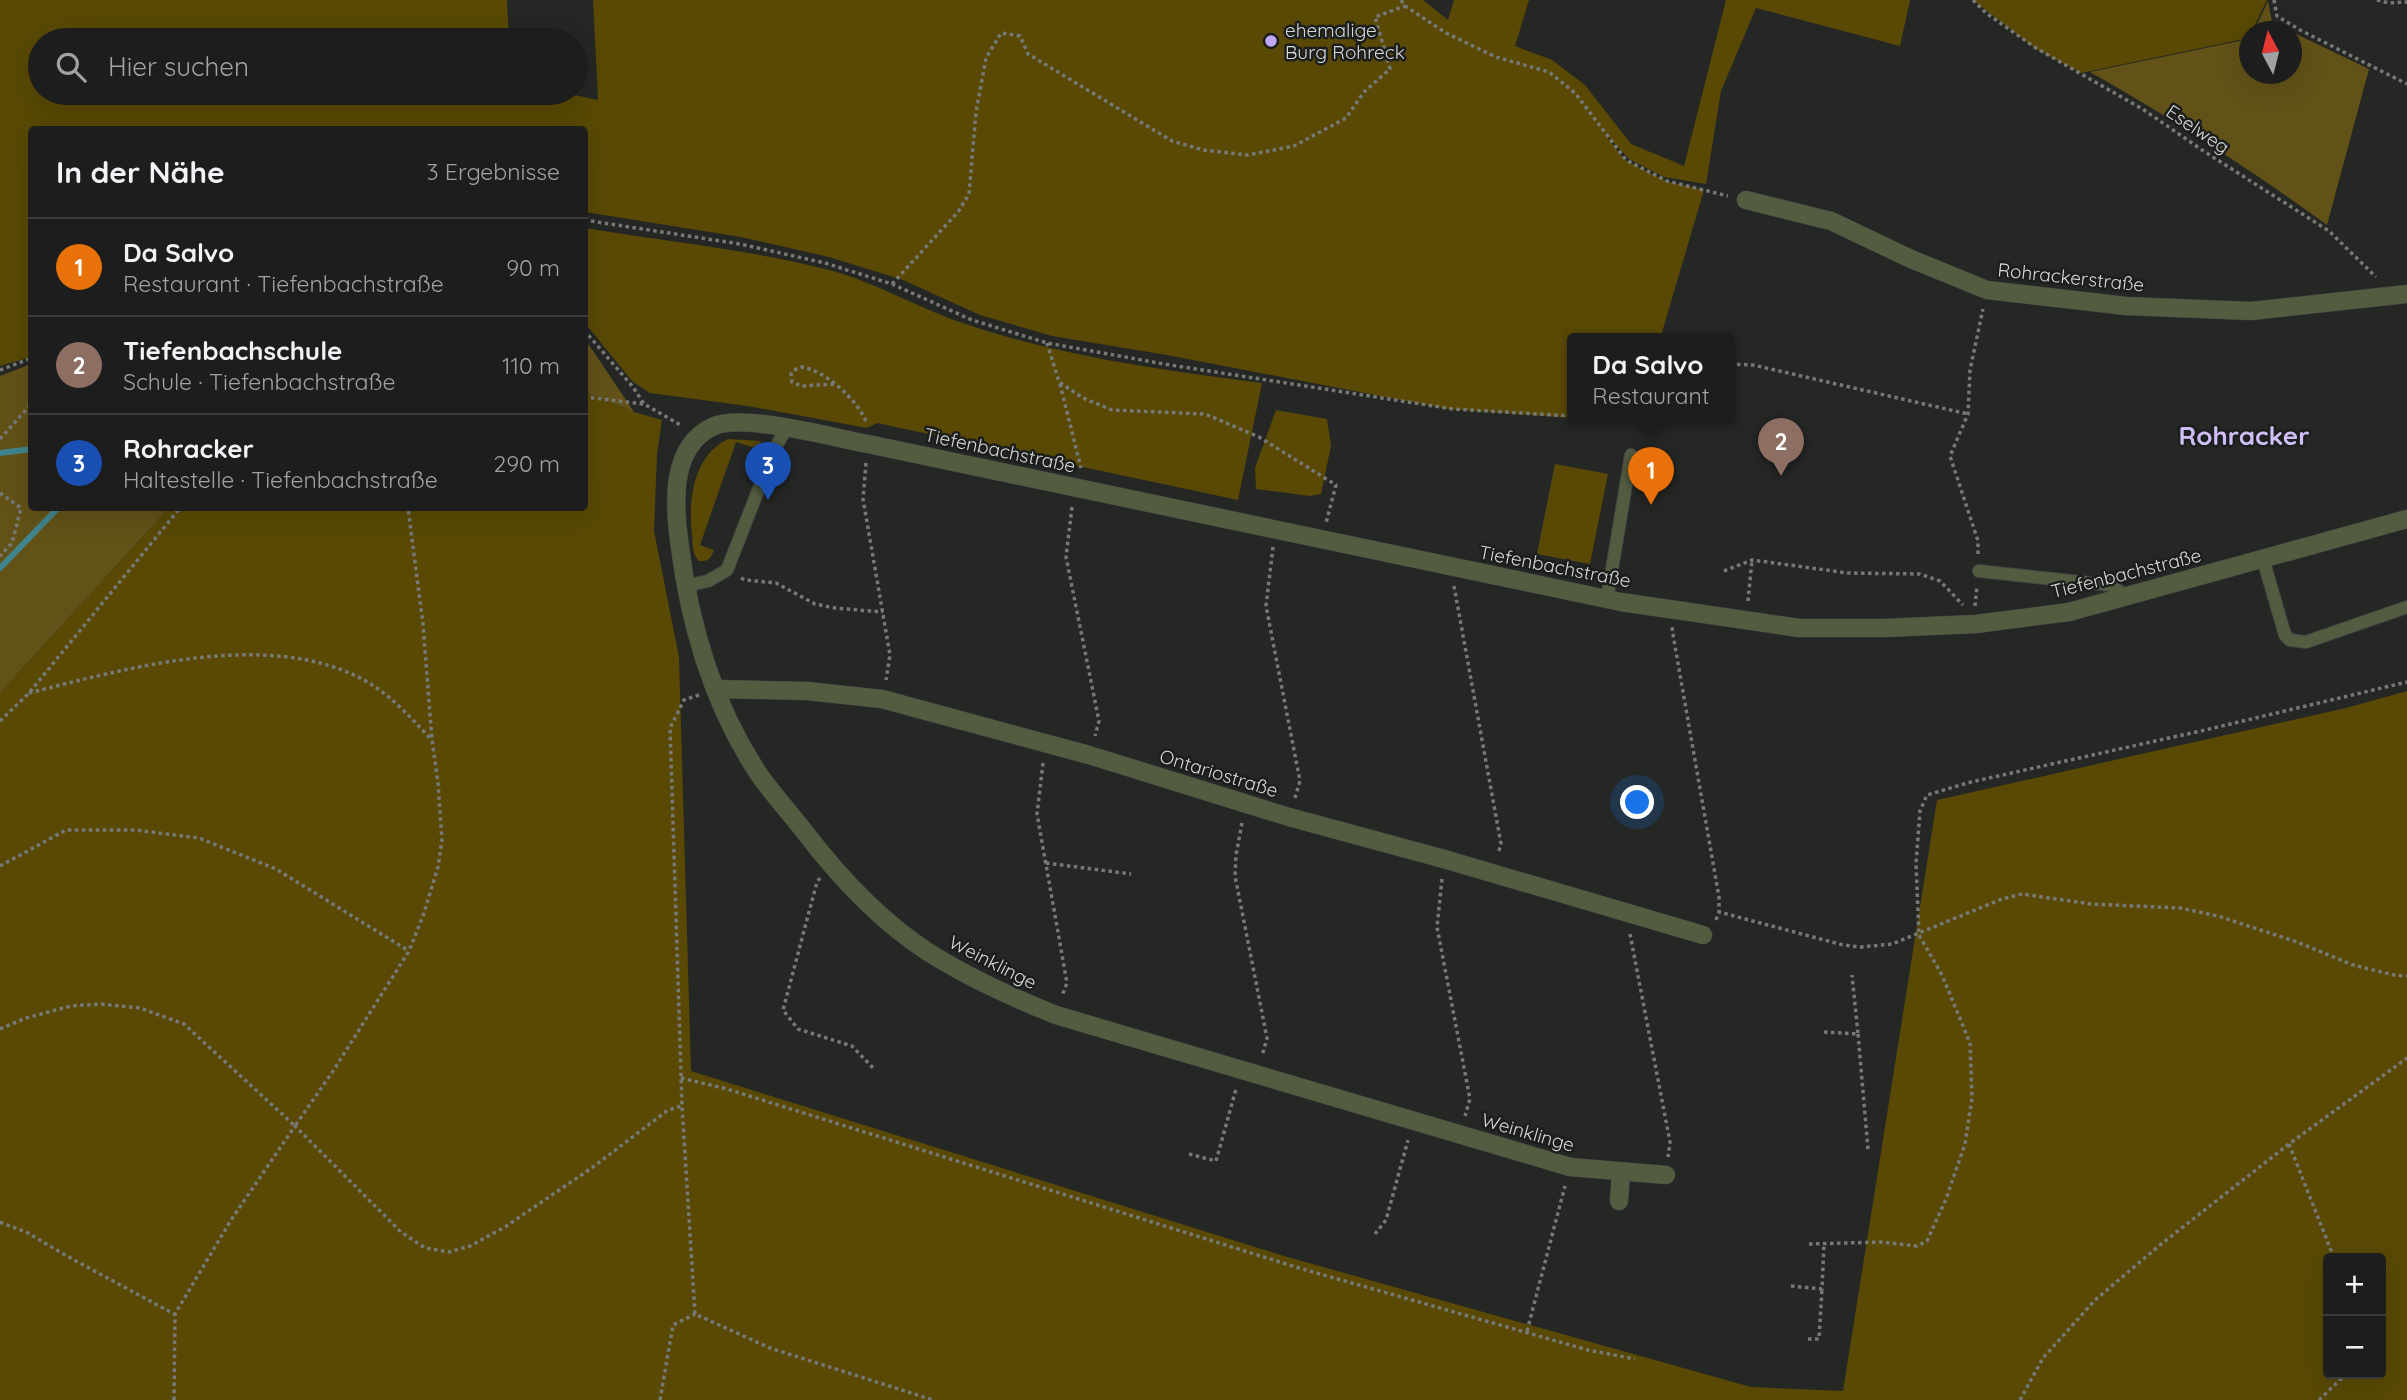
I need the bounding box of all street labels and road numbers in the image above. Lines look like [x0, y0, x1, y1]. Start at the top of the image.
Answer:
street label: Eselweg [2162, 99, 2234, 159]
street label: Rohrackerstraße [1996, 257, 2146, 297]
street label: Tiefenbachstraße [922, 422, 1078, 478]
street label: Tiefenbachstraße [1477, 540, 1633, 592]
street label: Tiefenbachstraße [2048, 543, 2204, 603]
street label: Ontariostraße [1157, 744, 1281, 802]
street label: Weinklinge [945, 930, 1041, 994]
street label: Weinklinge [1479, 1107, 1577, 1157]

